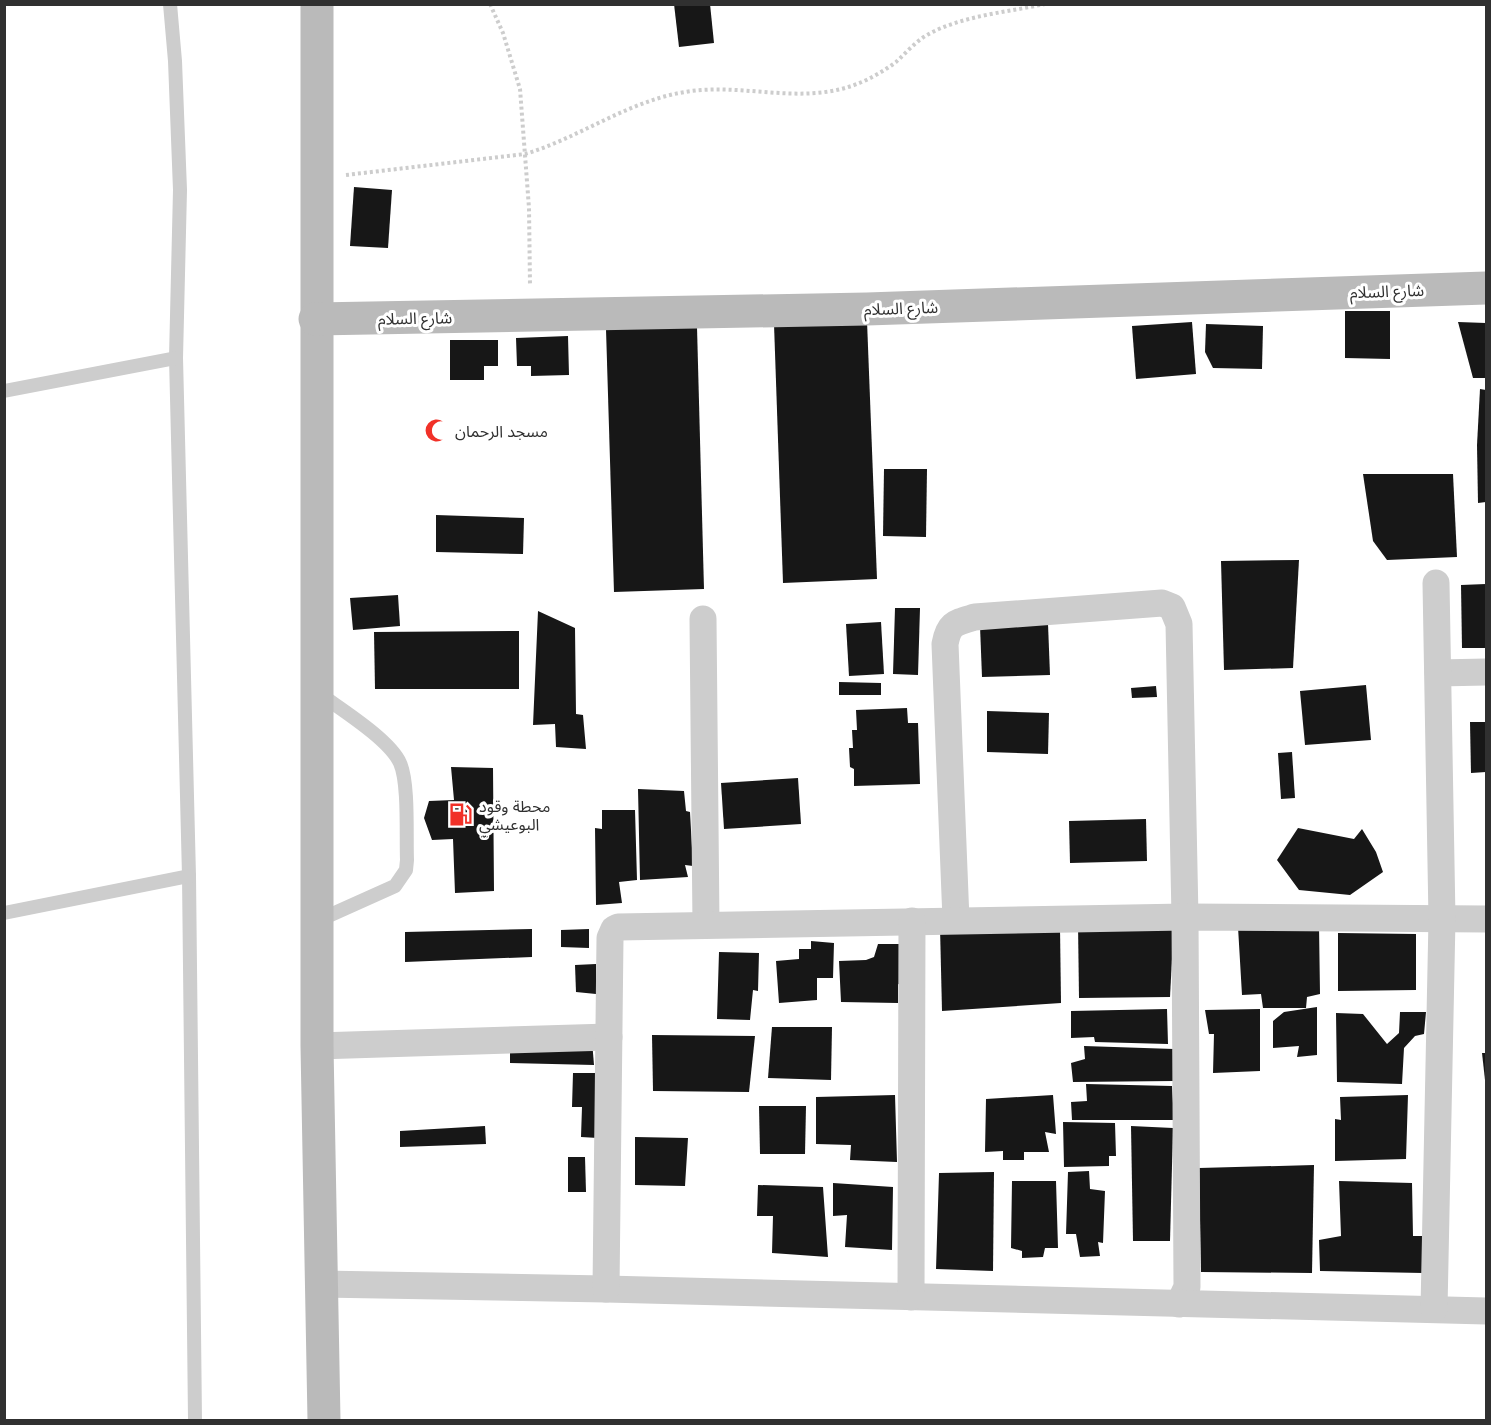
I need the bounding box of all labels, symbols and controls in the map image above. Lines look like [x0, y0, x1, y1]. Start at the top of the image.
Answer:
street label: شارع السلام [1349, 280, 1425, 305]
street label: شارع السلام [863, 297, 939, 322]
street label: شارع السلام [378, 307, 452, 332]
mosque icon: مسجد الرحمان [424, 418, 450, 444]
place label: مسجد الرحمان [455, 421, 548, 441]
place label: محطة وقود البوعيشي [479, 796, 551, 837]
fuel station icon: محطة وقود البوعيشي [448, 802, 474, 828]

